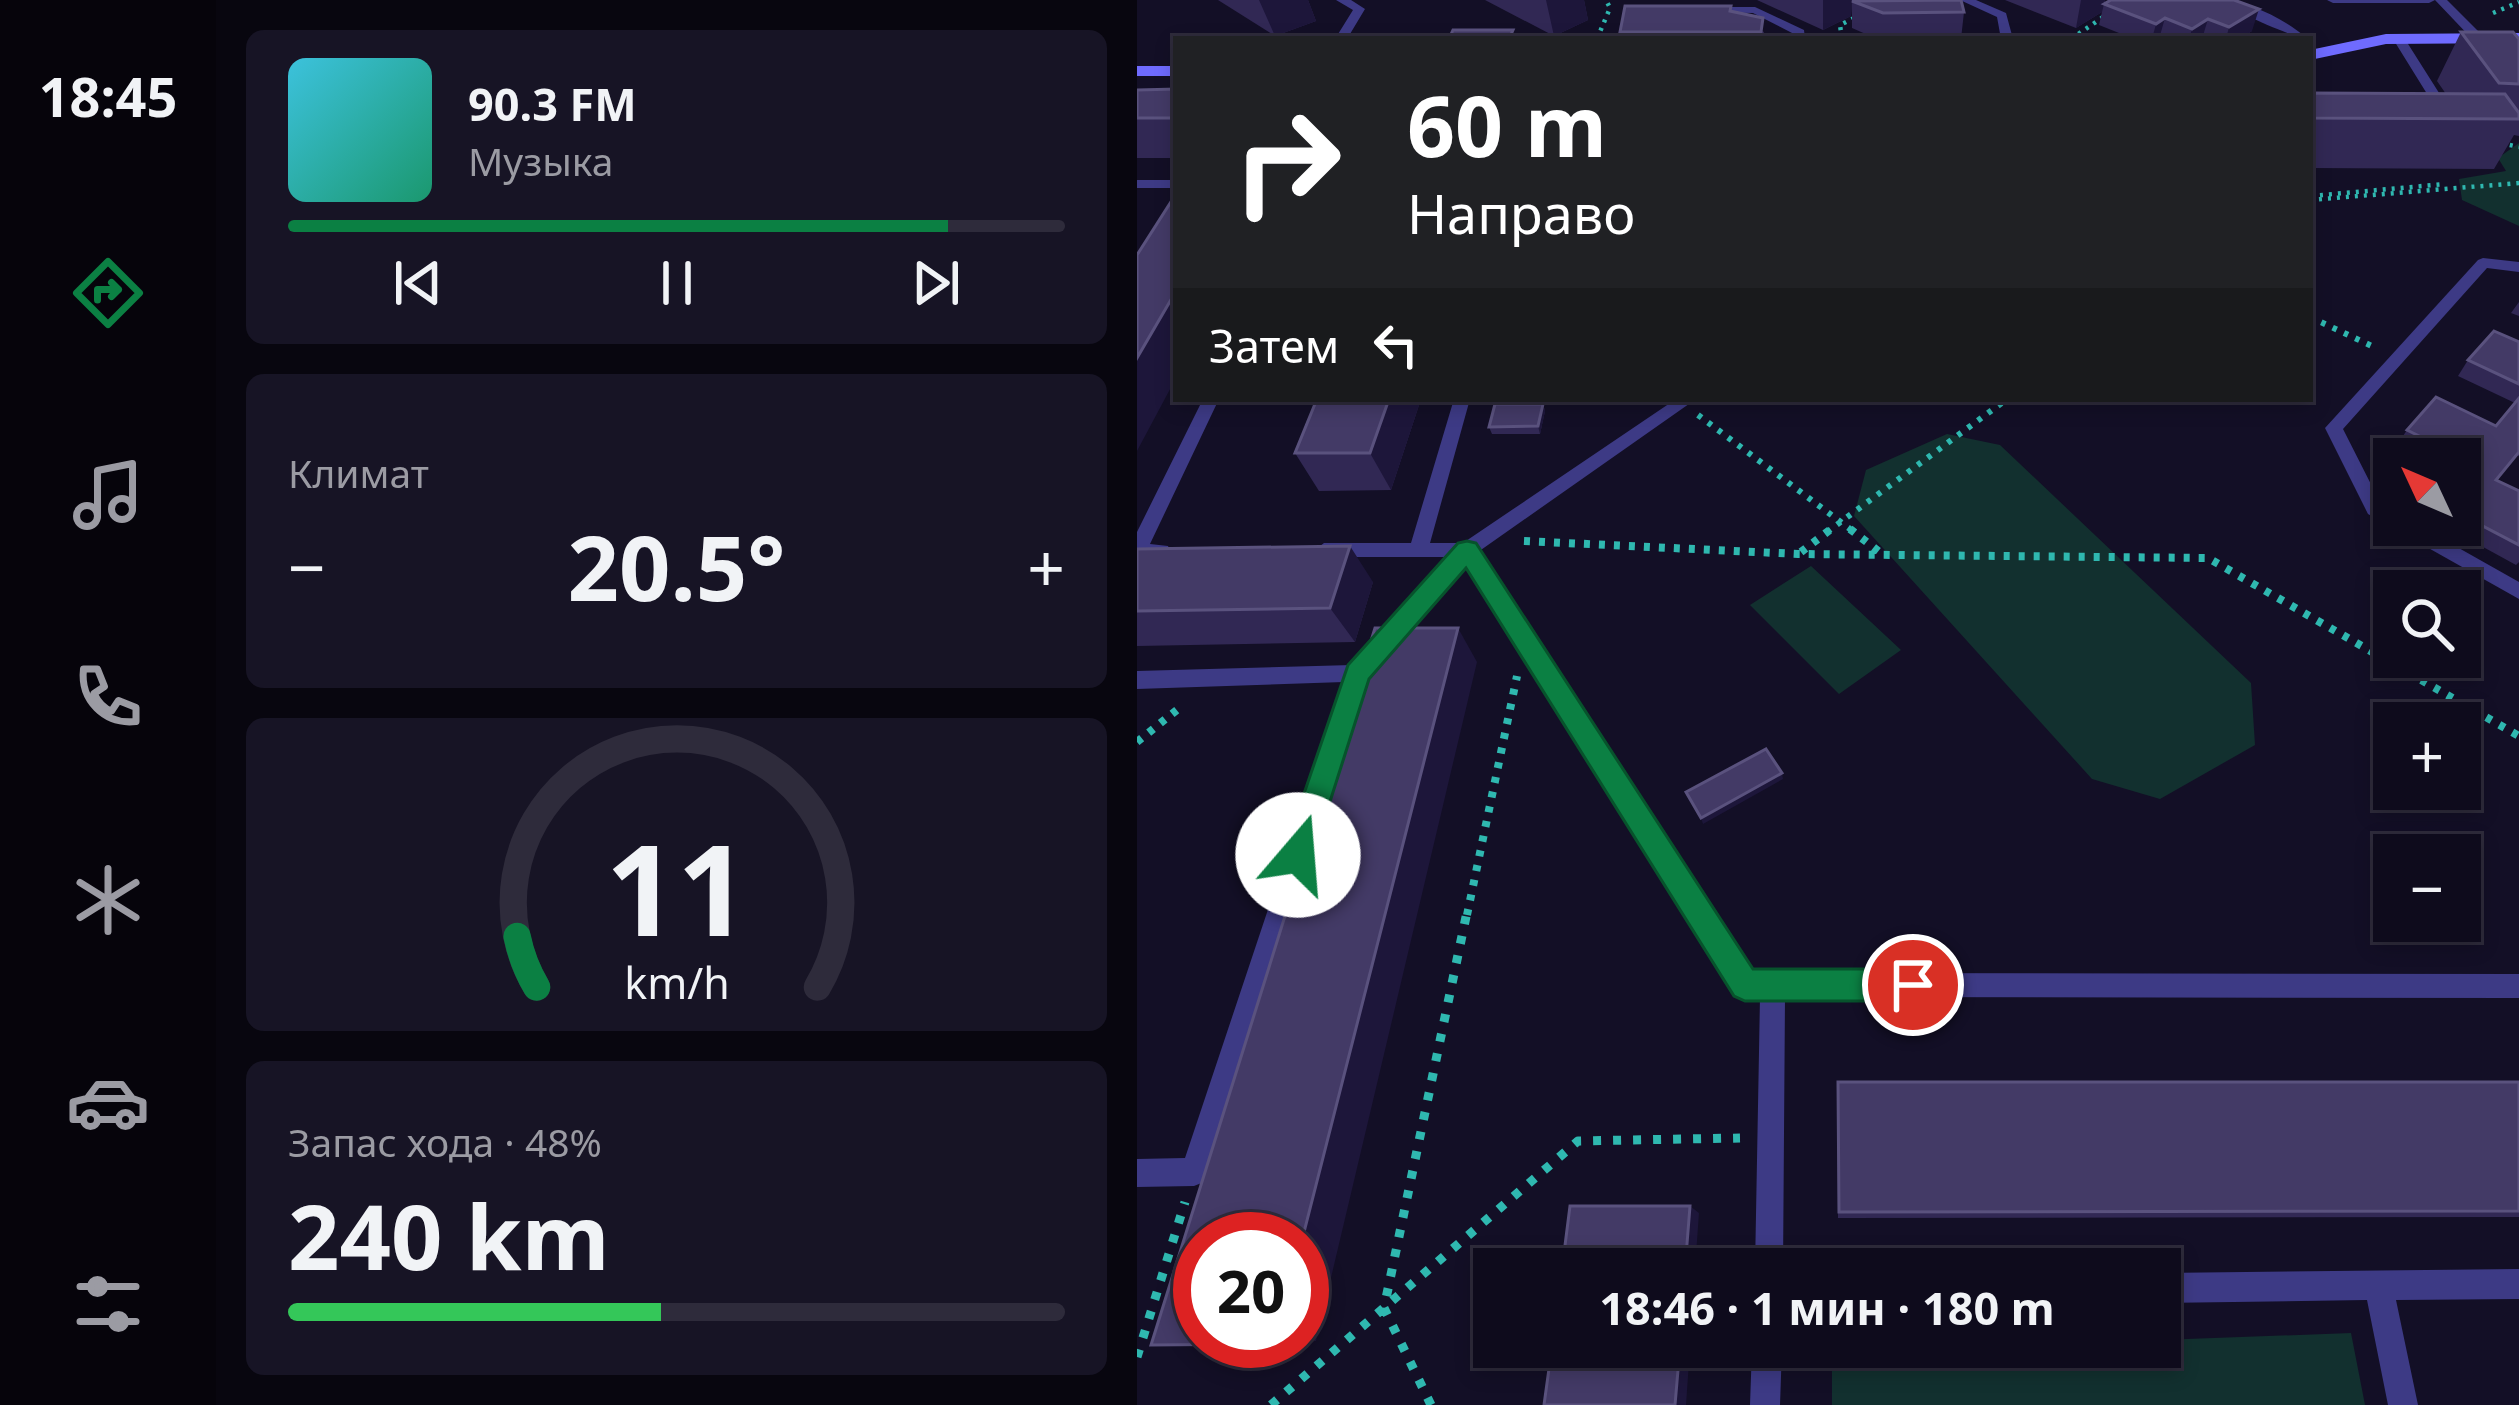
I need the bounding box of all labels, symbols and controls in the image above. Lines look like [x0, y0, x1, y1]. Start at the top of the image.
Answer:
text: 18:45 [39, 59, 177, 133]
text: 60 m [1407, 67, 1607, 182]
text: 90.3 FM [468, 73, 637, 134]
icon: right [1209, 84, 1365, 240]
text: Музыка [468, 134, 613, 187]
text: Направо [1407, 176, 1635, 250]
icon: previous [385, 250, 451, 316]
icon: pause [644, 250, 710, 316]
icon: next [903, 250, 969, 316]
icon: directions [66, 251, 150, 335]
icon: left [1363, 312, 1429, 378]
text: Затем [1209, 315, 1339, 376]
north arrow [2373, 438, 2481, 546]
map controls [2373, 438, 2481, 942]
text: Климат [288, 446, 429, 499]
icon: music [66, 453, 150, 537]
text: 20.5° [568, 505, 785, 627]
text: − [288, 521, 326, 611]
text: + [1027, 521, 1065, 611]
button: search [2373, 570, 2481, 678]
icon: phone [66, 655, 150, 739]
button: + [2373, 702, 2481, 810]
position arrow [1235, 792, 1361, 918]
text: 11 [605, 804, 748, 974]
button: − [2373, 834, 2481, 942]
icon: climate [66, 858, 150, 942]
pin [1862, 934, 1964, 1036]
icon: arrive [1880, 952, 1946, 1018]
text: km/h [624, 953, 729, 1012]
icon: car [66, 1060, 150, 1144]
text: Запас хода · 48% [288, 1115, 602, 1168]
text: 240 km [288, 1174, 609, 1296]
speed limit sign: 20 [1173, 1212, 1329, 1368]
icon: filters [66, 1262, 150, 1346]
text: 18:46 · 1 мин · 180 m [1599, 1277, 2055, 1338]

